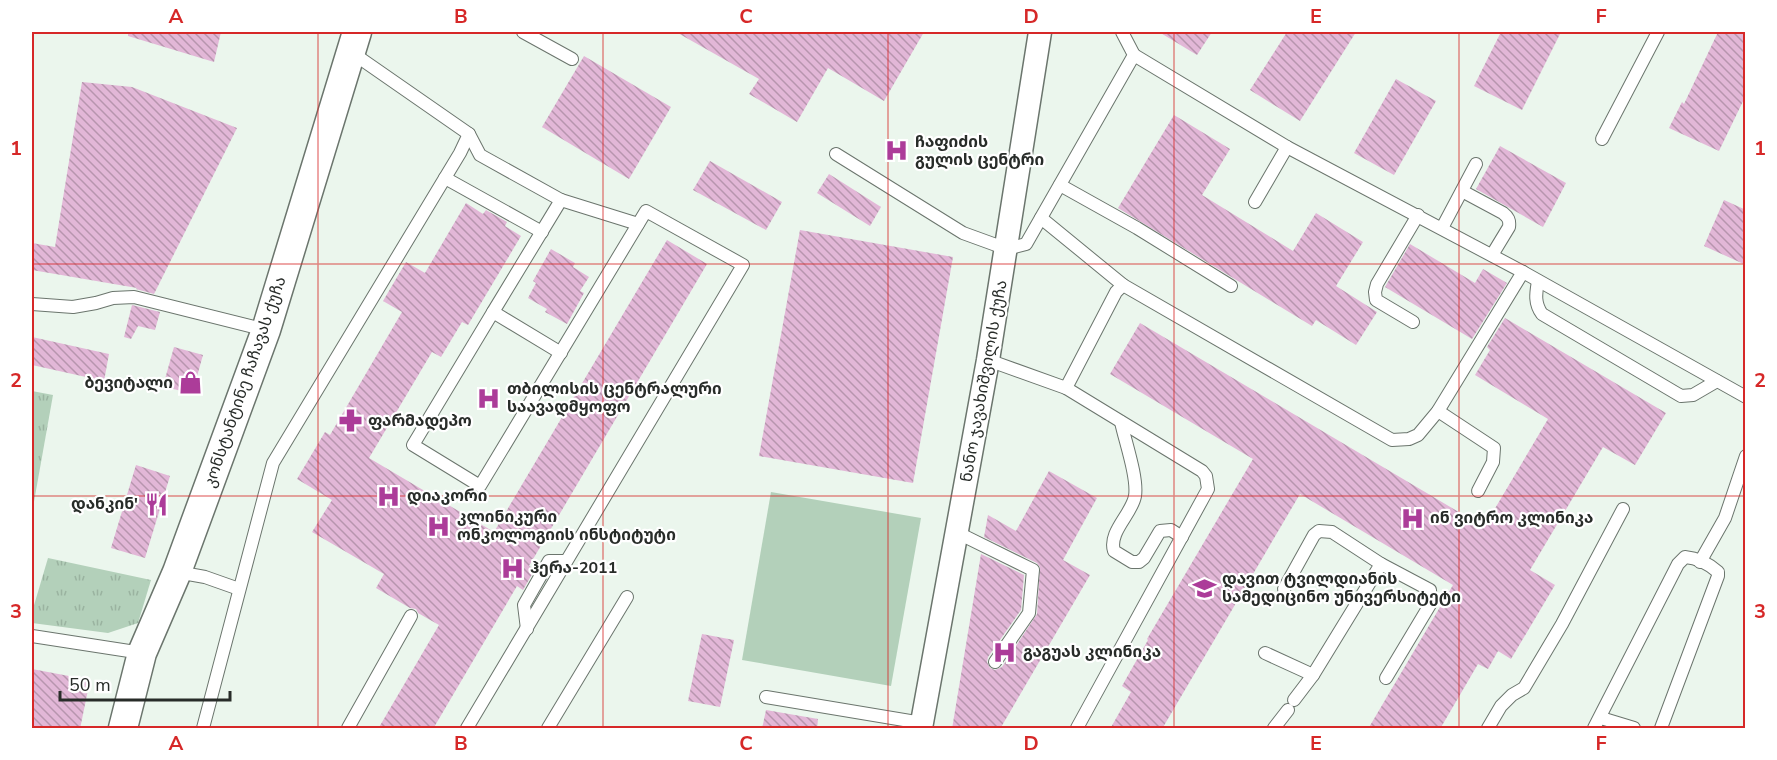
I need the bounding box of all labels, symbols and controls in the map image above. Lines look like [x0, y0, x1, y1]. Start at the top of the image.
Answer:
text: A [169, 3, 184, 30]
text: B [454, 3, 468, 30]
text: C [739, 3, 753, 30]
text: D [1023, 3, 1039, 30]
text: E [1310, 3, 1322, 30]
text: F [1595, 3, 1607, 30]
place label: ჩაფიძის გულის ცენტრი [915, 131, 1044, 171]
text: 1 [10, 135, 22, 162]
text: 1 [1754, 135, 1766, 162]
hospital icon: ჩაფიძის გულის ცენტრი [884, 138, 910, 164]
street label: კონსტანტინე ჩაჩავას ქუჩა [198, 274, 292, 490]
street label: ნანო ჯავახიშვილის ქუჩა [955, 278, 1013, 484]
text: 2 [10, 367, 22, 394]
text: 2 [1754, 367, 1766, 394]
shop icon: ბევიტალი [178, 370, 204, 396]
place label: ბევიტალი [84, 372, 173, 394]
place label: თბილისის ცენტრალური საავადმყოფო [507, 378, 722, 418]
hospital icon: თბილისის ცენტრალური საავადმყოფო [476, 385, 502, 411]
pharmacy icon: ფარმადეპო [337, 408, 363, 434]
place label: ფარმადეპო [368, 410, 472, 432]
hospital icon: დიაკორი [376, 483, 402, 509]
place label: დიაკორი [407, 485, 487, 507]
restaurant icon: დანკინ' [143, 491, 169, 517]
place label: დანკინ' [71, 493, 138, 515]
hospital icon: ინ ვიტრო კლინიკა [1399, 505, 1425, 531]
place label: კლინიკური ონკოლოგიის ინსტიტუტი [457, 506, 676, 546]
place label: ინ ვიტრო კლინიკა [1430, 507, 1593, 529]
hospital icon: კლინიკური ონკოლოგიის ინსტიტუტი [426, 513, 452, 539]
hospital icon: ჰერა-2011 [499, 555, 525, 581]
place label: ჰერა-2011 [530, 557, 617, 579]
place label: დავით ტვილდიანის სამედიცინო უნივერსიტეტი [1222, 568, 1461, 608]
school or university icon: დავით ტვილდიანის სამედიცინო უნივერსიტეტი [1191, 575, 1217, 601]
text: 3 [10, 598, 22, 625]
text: 3 [1754, 598, 1766, 625]
hospital icon: გაგუას კლინიკა [992, 639, 1018, 665]
place label: გაგუას კლინიკა [1023, 641, 1161, 663]
scale bar [60, 664, 230, 702]
text: 50 m [69, 673, 111, 697]
text: A [169, 730, 184, 757]
text: B [454, 730, 468, 757]
text: C [739, 730, 753, 757]
text: D [1023, 730, 1039, 757]
text: E [1310, 730, 1322, 757]
text: F [1595, 730, 1607, 757]

